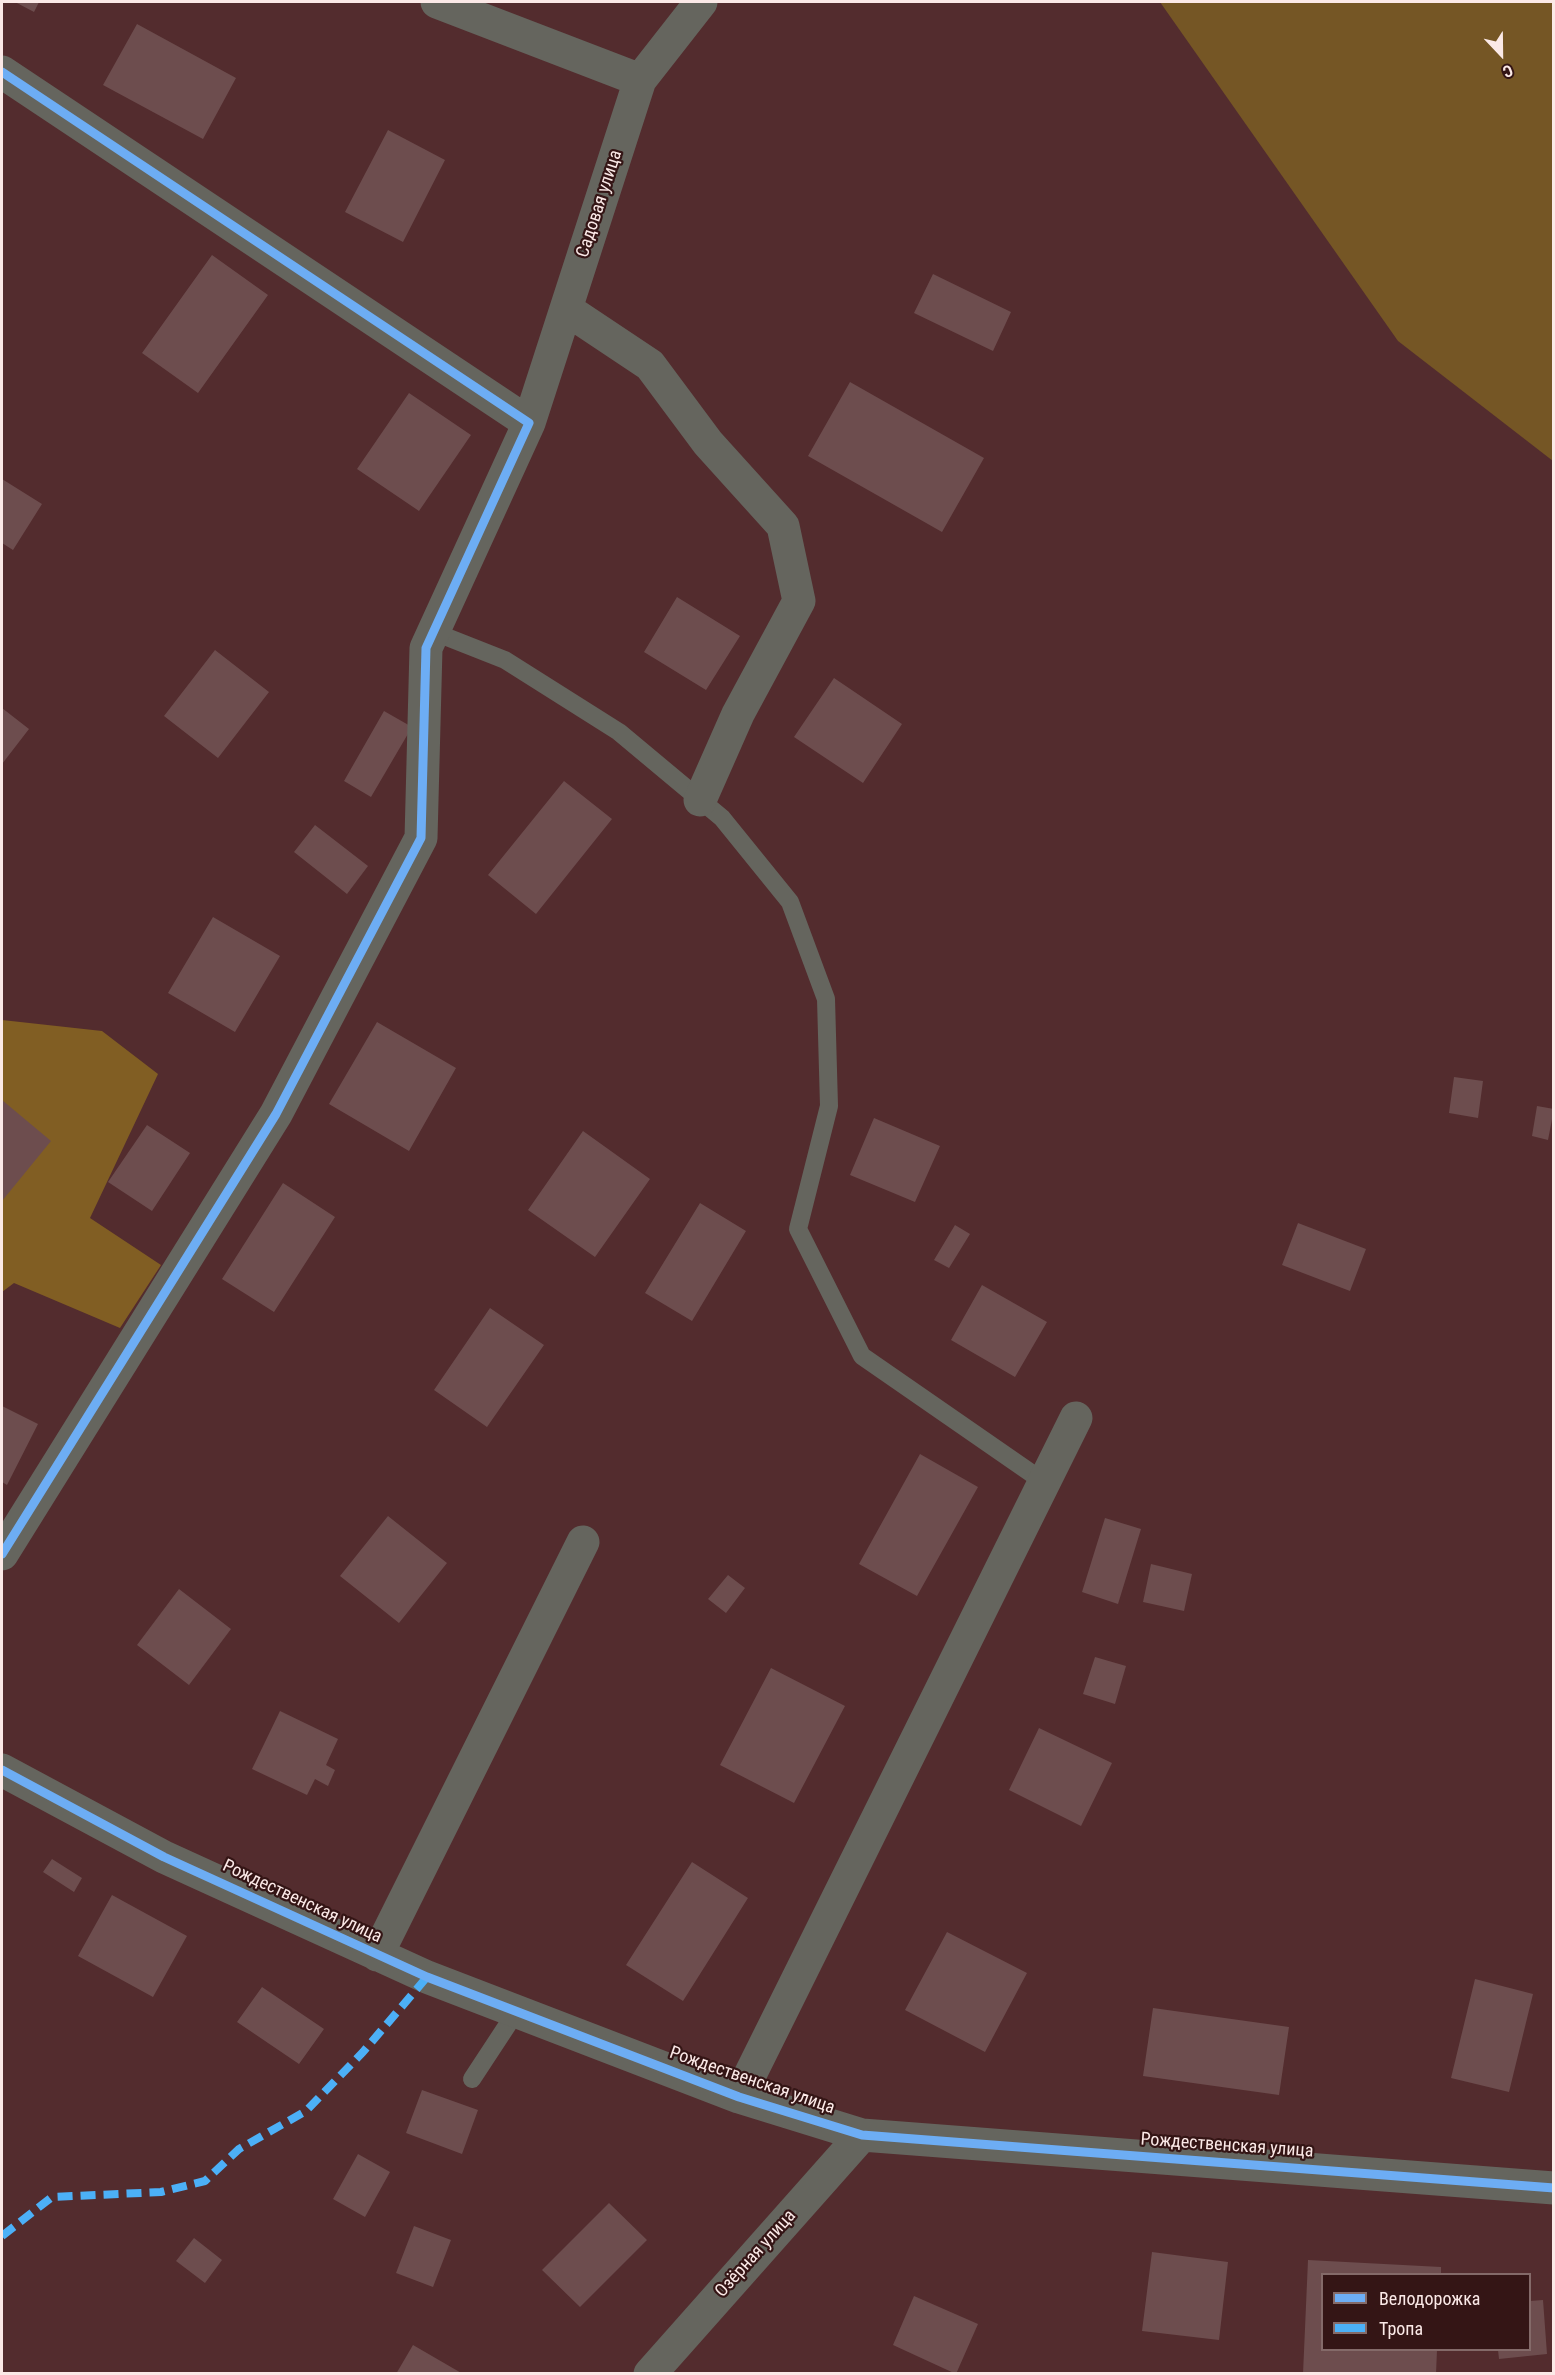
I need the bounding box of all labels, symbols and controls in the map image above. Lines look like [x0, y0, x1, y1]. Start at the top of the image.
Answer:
north arrow [1471, 24, 1531, 84]
text: С [1500, 61, 1516, 82]
street label: Садовая улица [572, 148, 628, 260]
street label: Рождественская улица [219, 1856, 385, 1948]
street label: Рождественская улица [667, 2043, 837, 2119]
street label: Рождественская улица [1140, 2129, 1314, 2163]
street label: Озёрная улица [711, 2206, 801, 2302]
legend [1321, 2273, 1531, 2351]
text: Велодорожка [1379, 2288, 1480, 2309]
text: Тропа [1379, 2318, 1423, 2339]

